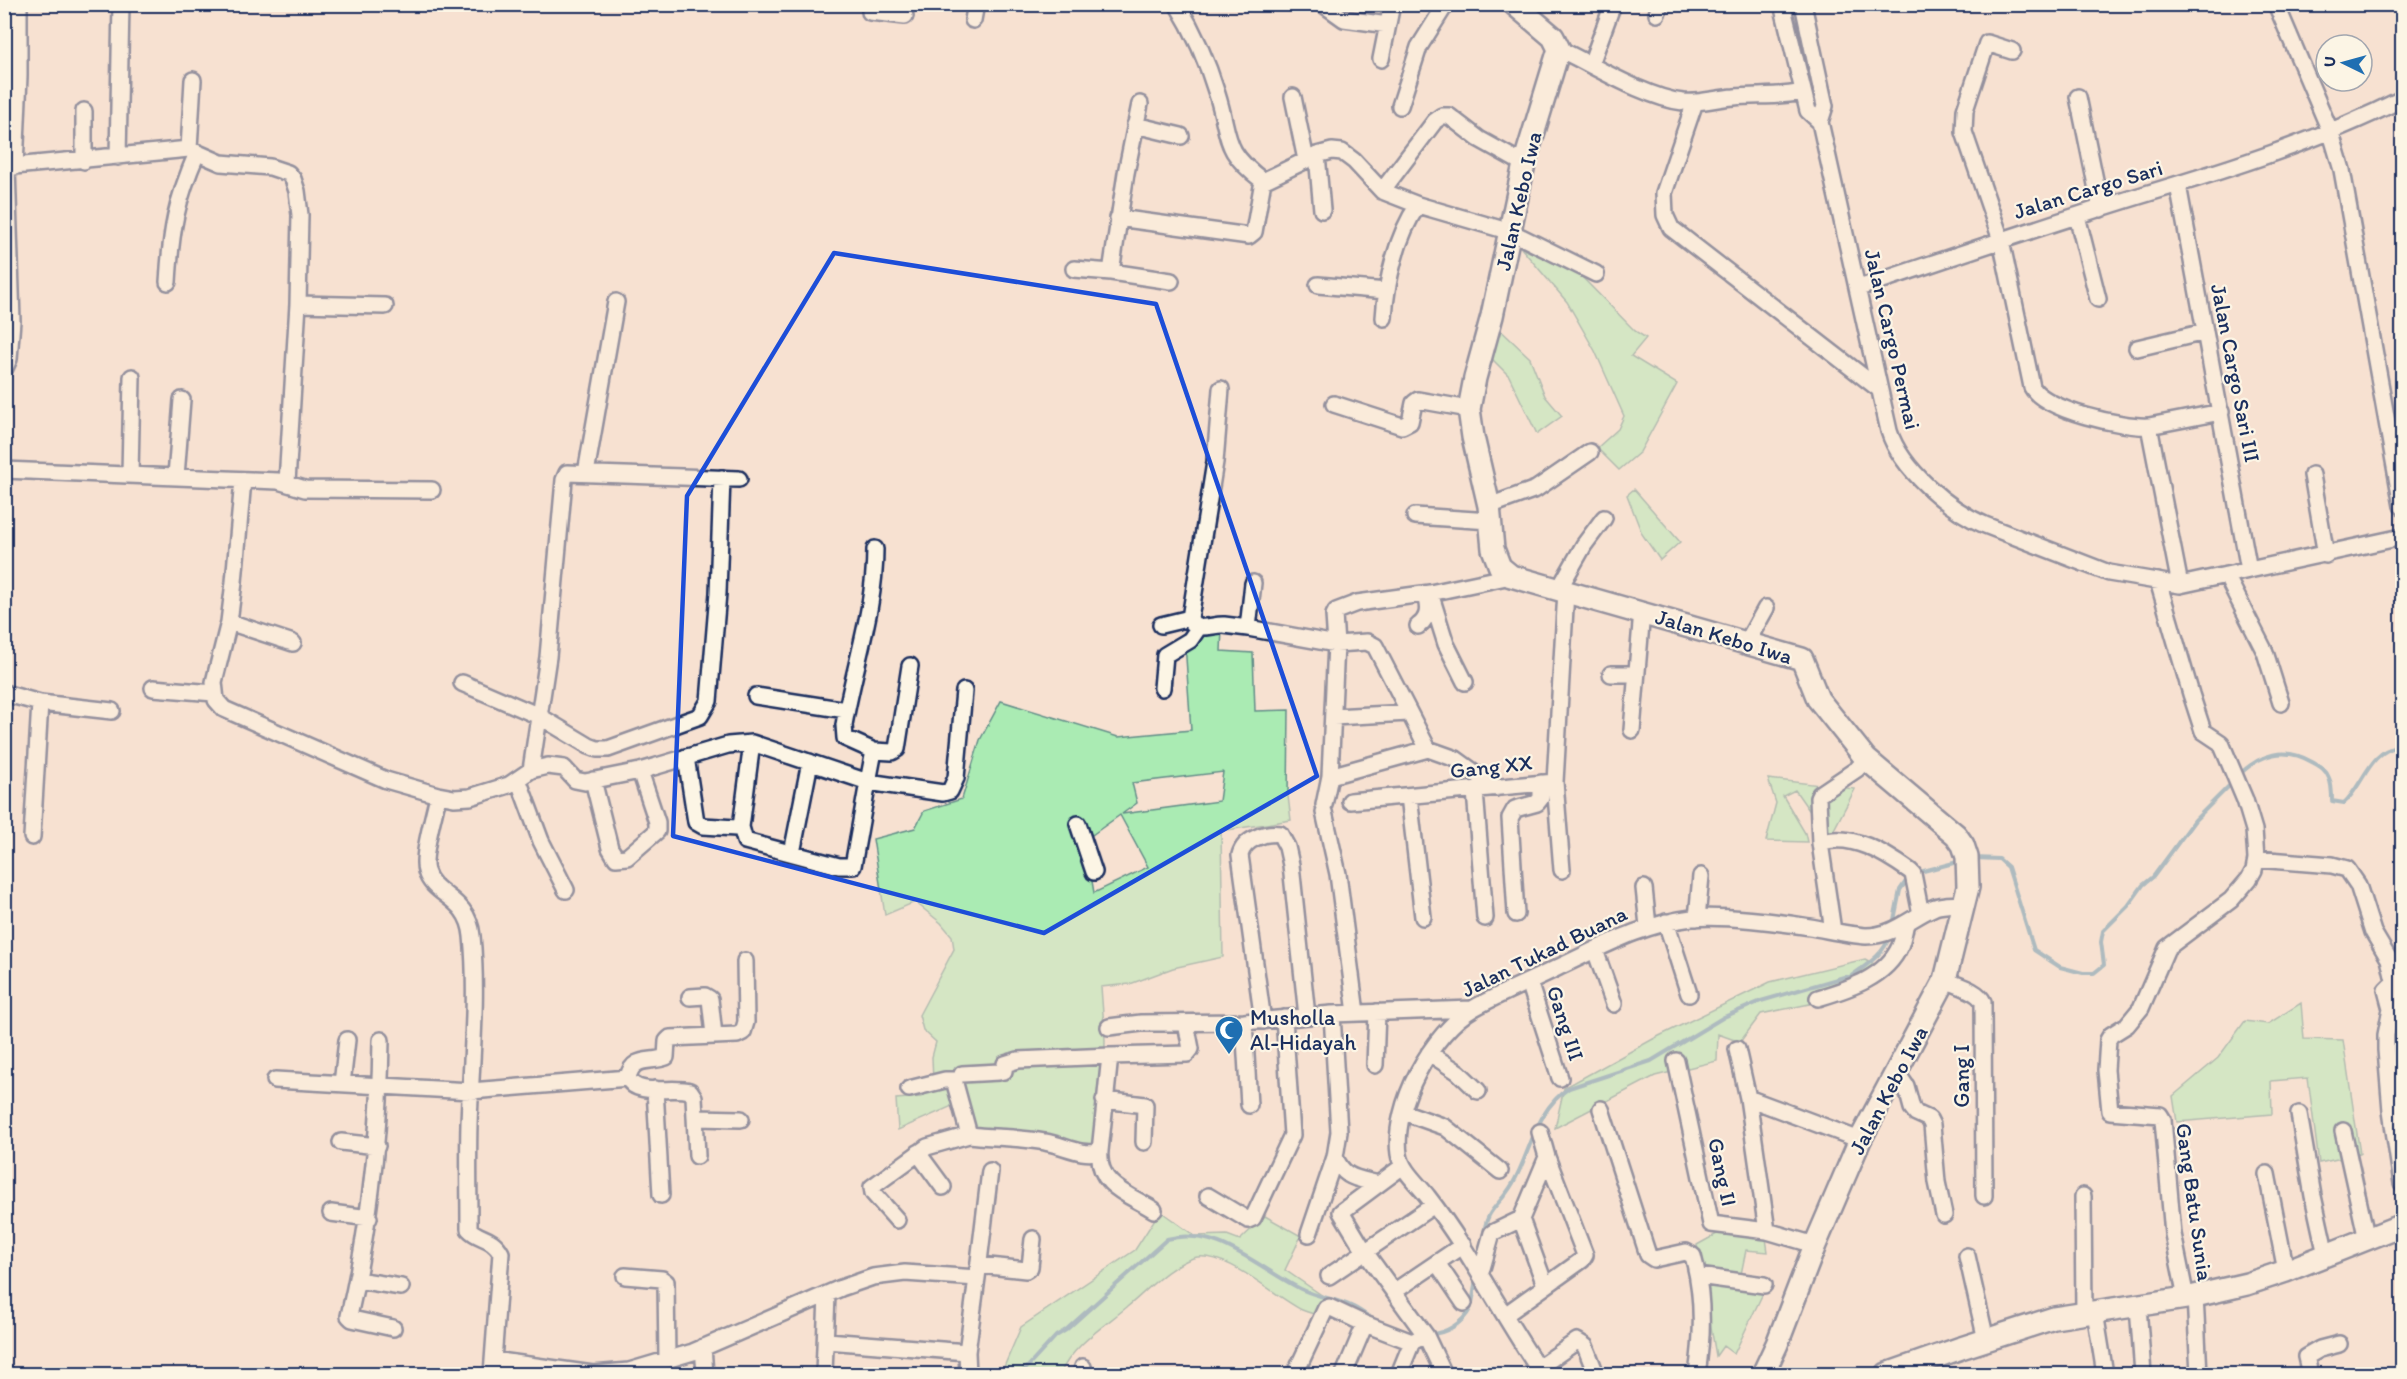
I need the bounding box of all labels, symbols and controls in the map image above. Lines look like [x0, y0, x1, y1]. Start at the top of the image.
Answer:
north arrow [2314, 33, 2374, 93]
text: U [2320, 56, 2339, 68]
street label: Jalan Kebo Iwa [1489, 129, 1548, 273]
street label: Jalan Cargo Sari [2010, 154, 2166, 225]
street label: Jalan Cargo Permai [1859, 246, 1926, 432]
street label: Jalan Cargo Sari III [2205, 281, 2266, 465]
street label: Jalan Kebo Iwa [1652, 603, 1796, 670]
street label: Gang XX [1449, 749, 1534, 784]
street label: Jalan Tukad Buana [1457, 899, 1632, 1003]
street label: Gang III [1541, 982, 1590, 1064]
place label: Musholla Al-Hidayah [1250, 1004, 1356, 1056]
mosque icon: Musholla Al-Hidayah [1213, 1014, 1245, 1056]
street label: Jalan Kebo Iwa [1843, 1021, 1934, 1159]
street label: Gang I [1948, 1044, 1975, 1108]
street label: Gang Batu Sunia [2170, 1121, 2219, 1283]
street label: Gang II [1702, 1135, 1743, 1209]

